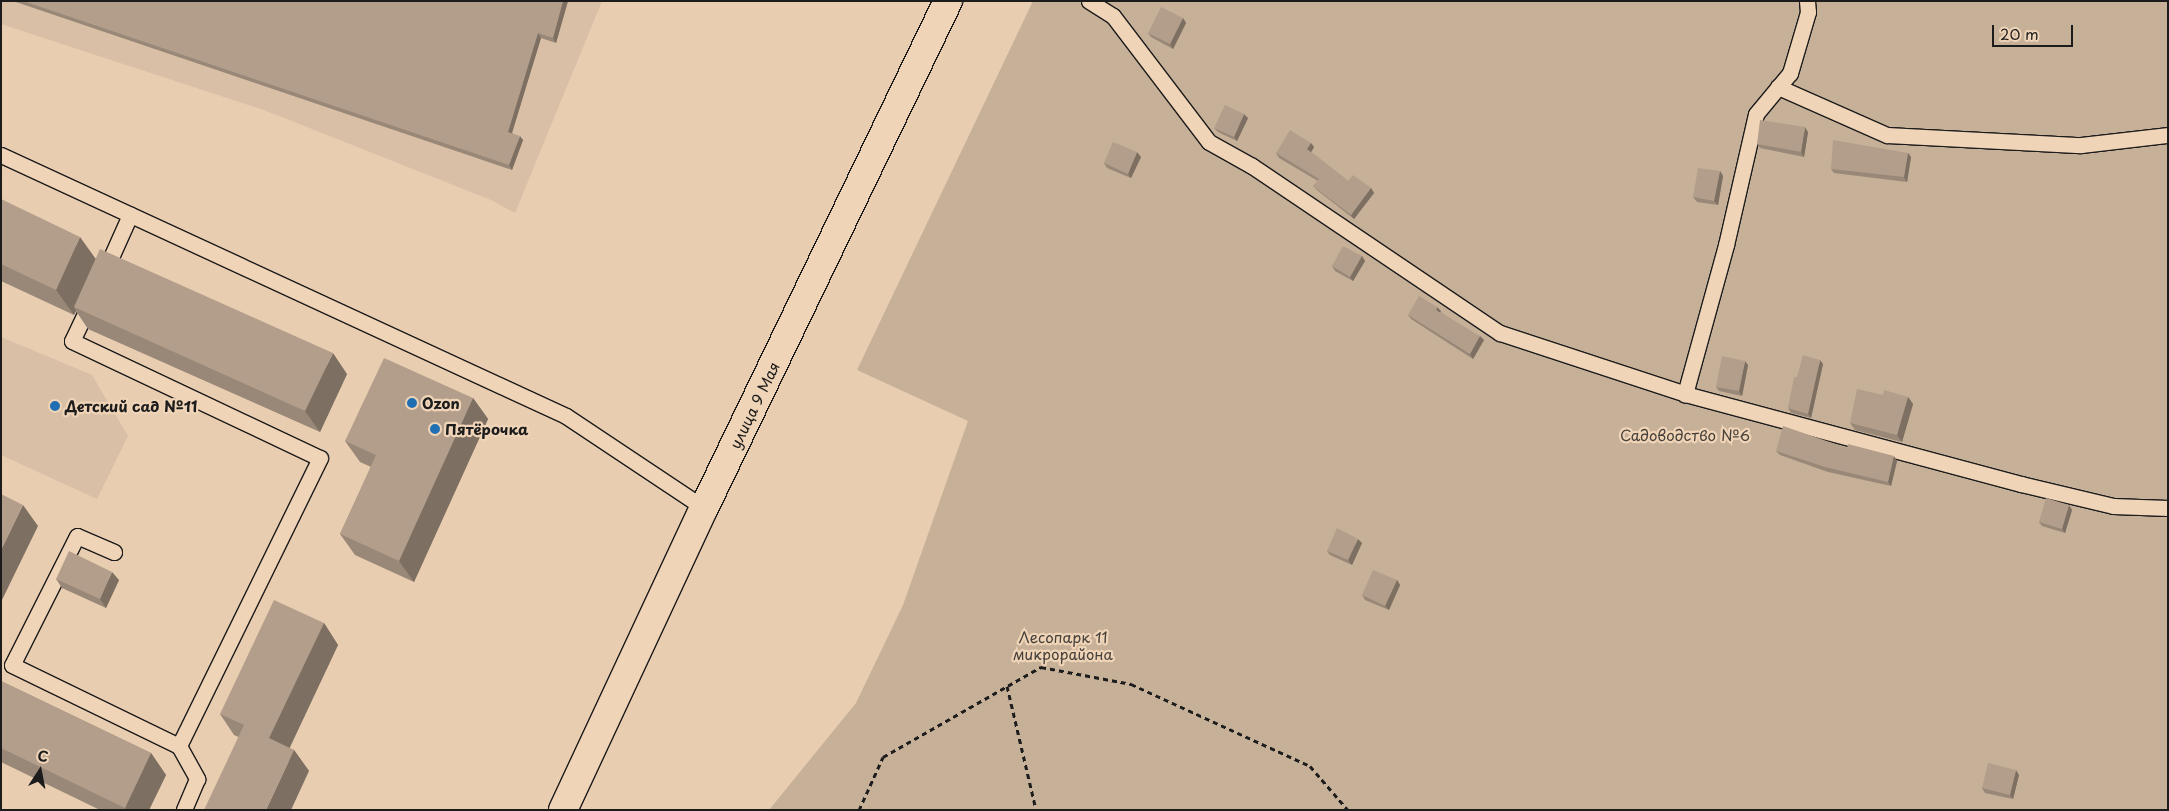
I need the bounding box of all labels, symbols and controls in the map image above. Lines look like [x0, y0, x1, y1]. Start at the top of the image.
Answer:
scale bar [1994, 15, 2075, 47]
text: 20 m [2000, 22, 2039, 45]
street label: улица 9 Мая [725, 358, 783, 452]
place label: Ozon [422, 394, 460, 412]
place label: Детский сад №11 [65, 397, 198, 415]
marker: Ozon [406, 397, 418, 409]
marker: Детский сад №11 [49, 400, 61, 412]
place label: Пятёрочка [445, 420, 528, 438]
marker: Пятёрочка [429, 423, 441, 435]
park label: Садоводство №6 [1620, 426, 1750, 444]
park label: Лесопарк 11 микрорайона [1013, 627, 1113, 662]
text: С [36, 744, 50, 767]
north arrow [15, 746, 65, 796]

